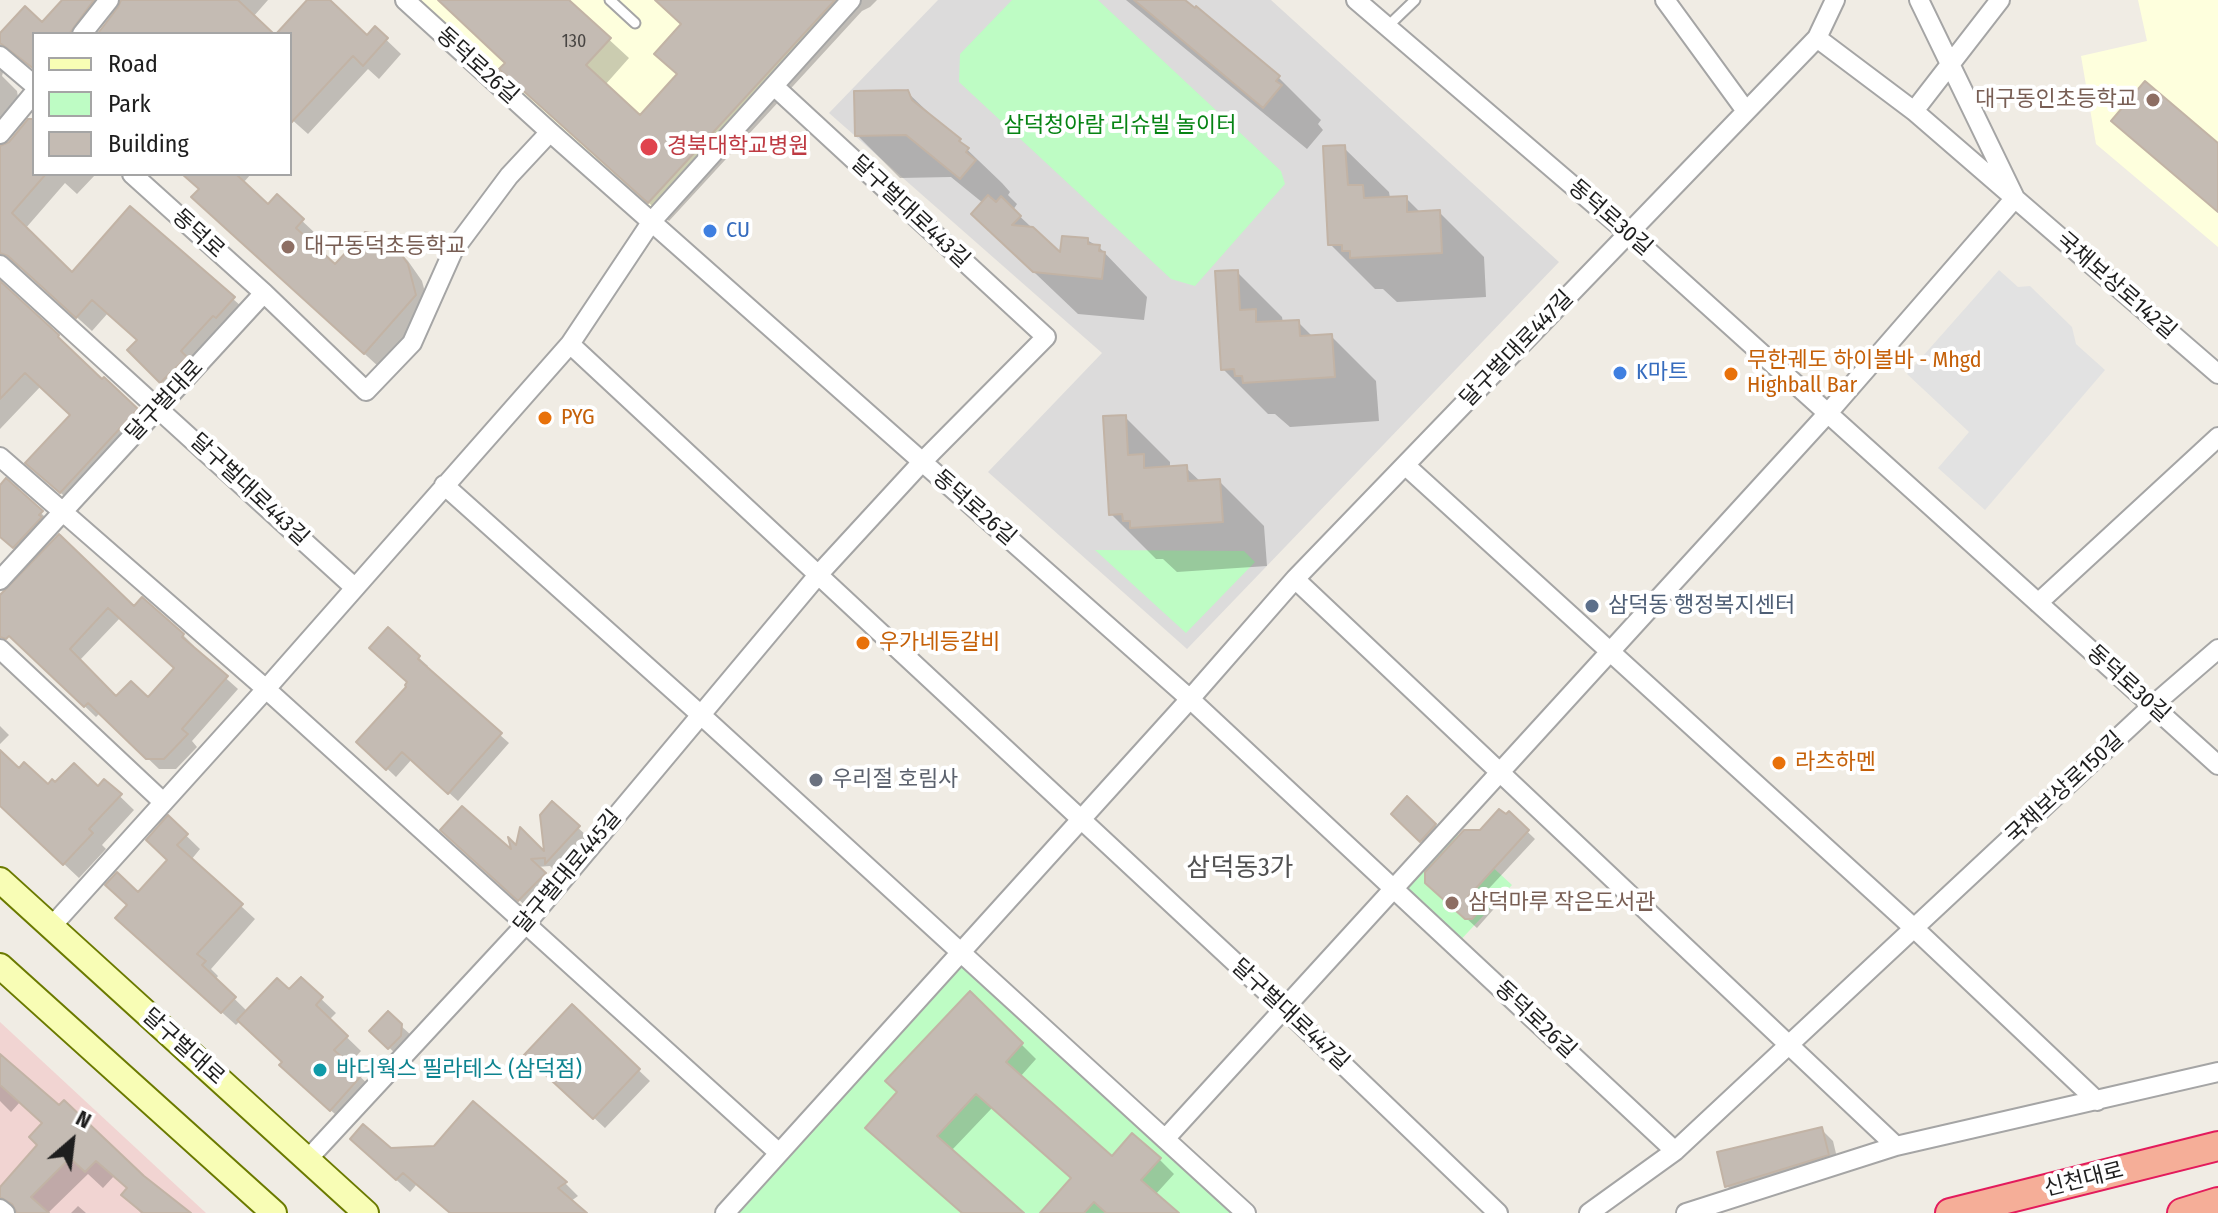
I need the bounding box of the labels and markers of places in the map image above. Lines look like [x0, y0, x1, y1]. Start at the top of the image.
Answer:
place label: 대구동인초등학교 [1975, 87, 2137, 113]
marker: 대구동인초등학교 [2144, 91, 2162, 109]
place label: 경북대학교병원 [667, 134, 809, 160]
marker: 경북대학교병원 [638, 136, 660, 158]
place label: CU [726, 218, 750, 244]
marker: CU [701, 222, 719, 240]
place label: 대구동덕초등학교 [304, 234, 466, 260]
marker: 대구동덕초등학교 [279, 238, 297, 256]
place label: 무한궤도 하이볼바 - Mhgd Highball Bar [1747, 348, 1982, 400]
place label: K마트 [1636, 360, 1688, 386]
marker: K마트 [1611, 364, 1629, 382]
marker: 무한궤도 하이볼바 - Mhgd Highball Bar [1722, 365, 1740, 383]
place label: PYG [561, 405, 595, 431]
marker: PYG [536, 409, 554, 427]
place label: 삼덕동 행정복지센터 [1608, 593, 1795, 619]
marker: 삼덕동 행정복지센터 [1583, 597, 1601, 615]
place label: 우가네등갈비 [879, 630, 1000, 656]
marker: 우가네등갈비 [854, 634, 872, 652]
place label: 라츠하멘 [1795, 750, 1876, 776]
marker: 라츠하멘 [1770, 754, 1788, 772]
place label: 우리절 호림사 [832, 767, 959, 793]
marker: 우리절 호림사 [807, 771, 825, 789]
place label: 삼덕마루 작은도서관 [1468, 890, 1655, 916]
marker: 삼덕마루 작은도서관 [1443, 894, 1461, 912]
place label: 바디웍스 필라테스 (삼덕점) [336, 1057, 582, 1083]
marker: 바디웍스 필라테스 (삼덕점) [311, 1061, 329, 1079]

